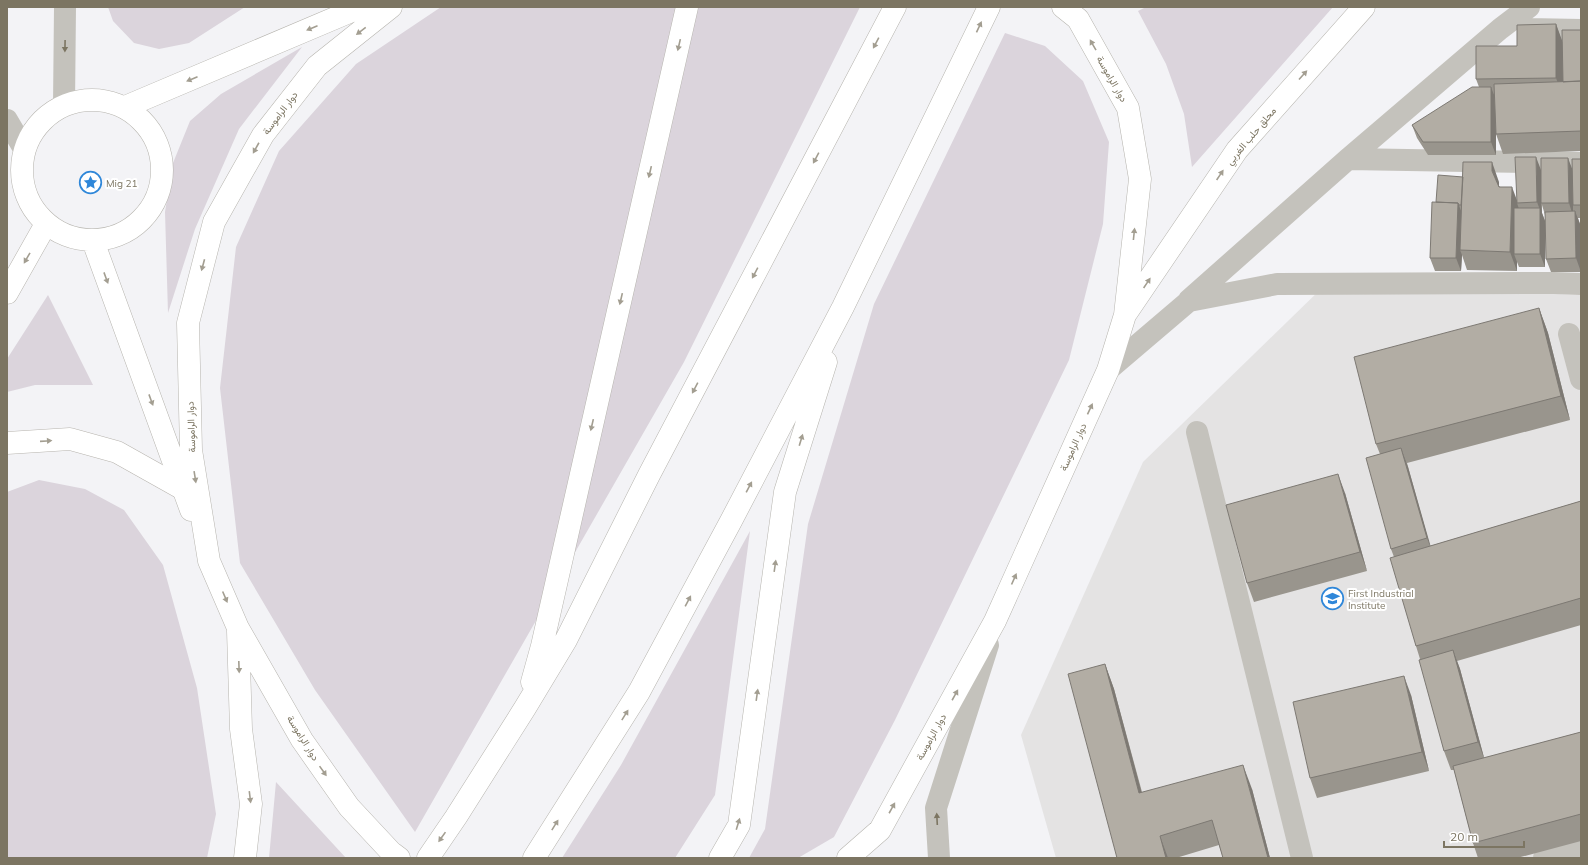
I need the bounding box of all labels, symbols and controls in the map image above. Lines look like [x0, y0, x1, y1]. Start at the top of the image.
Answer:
one-way arrow [977, 21, 983, 33]
one-way arrow [306, 24, 318, 31]
one-way arrow [355, 27, 366, 35]
one-way arrow [873, 37, 879, 49]
one-way arrow [675, 39, 681, 51]
one-way arrow [1089, 39, 1096, 51]
one-way arrow [62, 40, 68, 53]
street label: دوار الراموسة [1094, 54, 1131, 105]
one-way arrow [1299, 70, 1308, 81]
one-way arrow [186, 76, 198, 82]
street label: دوار الراموسة [259, 89, 301, 137]
street label: محلق حلب الغربي [1223, 104, 1280, 169]
one-way arrow [253, 142, 260, 154]
one-way arrow [812, 152, 819, 164]
one-way arrow [646, 166, 652, 178]
place icon: Mig 21 [78, 170, 104, 196]
one-way arrow [1216, 170, 1224, 180]
place label: Mig 21 [106, 177, 138, 190]
one-way arrow [1131, 228, 1137, 241]
one-way arrow [24, 252, 30, 264]
one-way arrow [200, 260, 206, 272]
one-way arrow [752, 267, 758, 279]
one-way arrow [103, 272, 109, 284]
one-way arrow [1143, 277, 1151, 288]
one-way arrow [618, 293, 624, 305]
one-way arrow [691, 382, 698, 394]
one-way arrow [148, 394, 154, 406]
street label: دوار الراموسة [184, 401, 198, 453]
one-way arrow [1087, 404, 1093, 415]
one-way arrow [589, 419, 595, 432]
street label: دوار الراموسة [1057, 421, 1089, 473]
one-way arrow [799, 433, 805, 445]
one-way arrow [40, 437, 52, 444]
one-way arrow [192, 471, 198, 483]
one-way arrow [746, 481, 752, 493]
one-way arrow [772, 560, 778, 573]
one-way arrow [1011, 574, 1017, 585]
school or university icon: First Industrial Institute [1319, 586, 1345, 612]
place label: First Industrial Institute [1348, 587, 1414, 612]
one-way arrow [222, 591, 228, 603]
one-way arrow [684, 596, 691, 607]
one-way arrow [236, 661, 243, 673]
one-way arrow [754, 689, 760, 701]
one-way arrow [951, 689, 958, 701]
one-way arrow [621, 709, 628, 721]
street label: دوار الراموسة [913, 711, 949, 763]
street label: دوار الراموسة [284, 713, 322, 763]
one-way arrow [319, 765, 327, 776]
one-way arrow [247, 791, 253, 803]
one-way arrow [888, 803, 895, 814]
one-way arrow [933, 813, 940, 825]
one-way arrow [735, 817, 741, 829]
one-way arrow [552, 819, 559, 831]
scale bar [1444, 823, 1524, 849]
text: 20 m [1450, 829, 1478, 844]
one-way arrow [438, 832, 446, 843]

